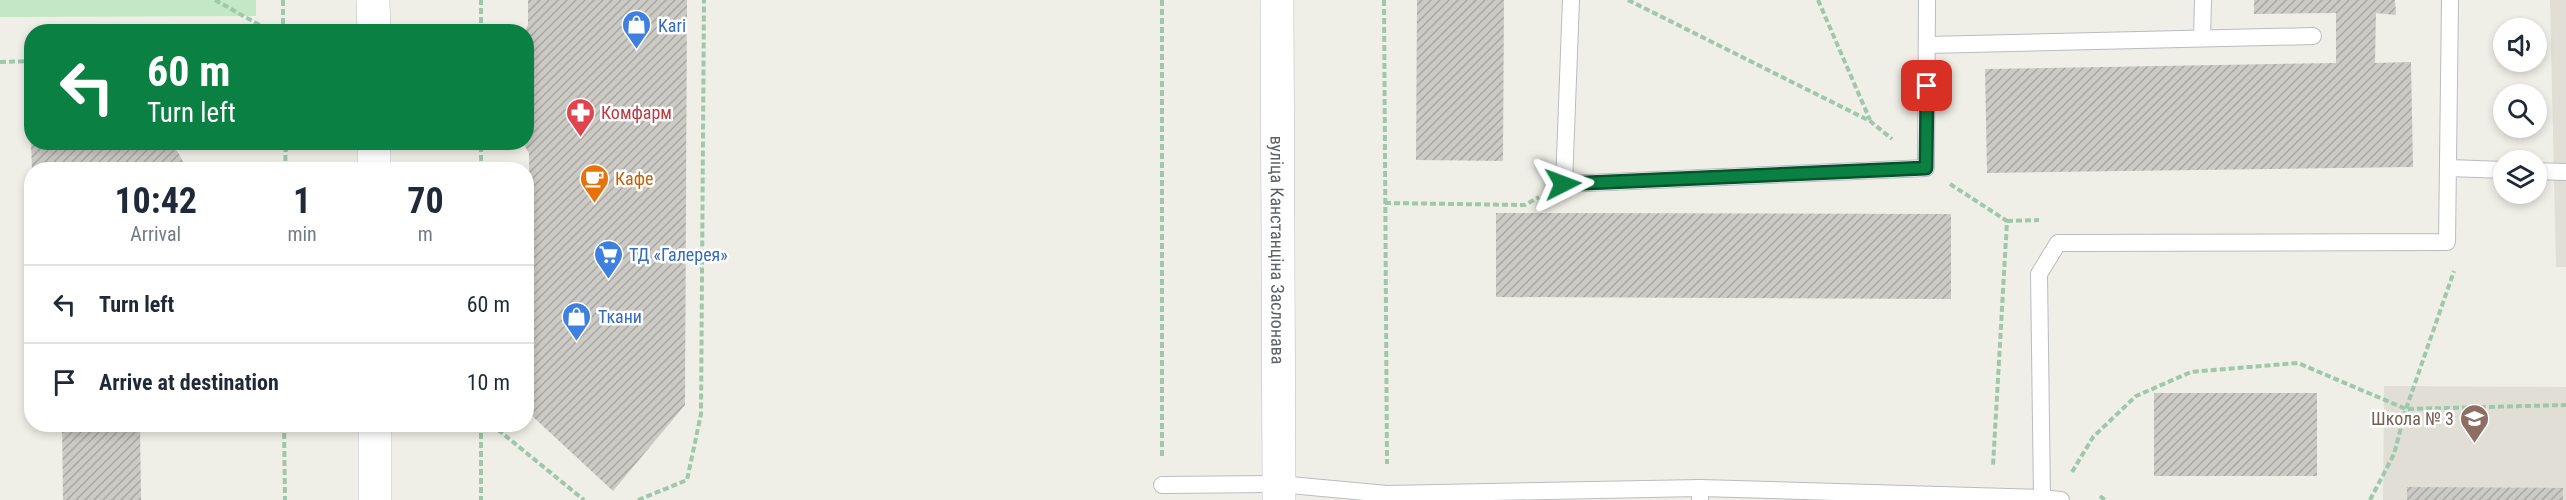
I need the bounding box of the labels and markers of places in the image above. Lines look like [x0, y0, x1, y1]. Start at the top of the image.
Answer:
shop icon: Kari [621, 9, 653, 51]
place label: Kari [658, 15, 686, 36]
pin [1901, 60, 1952, 111]
pharmacy icon: Комфарм [564, 96, 596, 138]
place label: Комфарм [601, 102, 672, 123]
cafe icon: Кафе [578, 162, 610, 204]
place label: Кафе [615, 168, 653, 189]
supermarket icon: ТД «Галерея» [592, 238, 624, 280]
place label: ТД «Галерея» [629, 244, 728, 265]
shop icon: Ткани [561, 300, 593, 342]
place label: Ткани [598, 306, 642, 327]
school or university icon: Школа № 3 [2459, 402, 2491, 444]
place label: Школа № 3 [2371, 408, 2454, 429]

